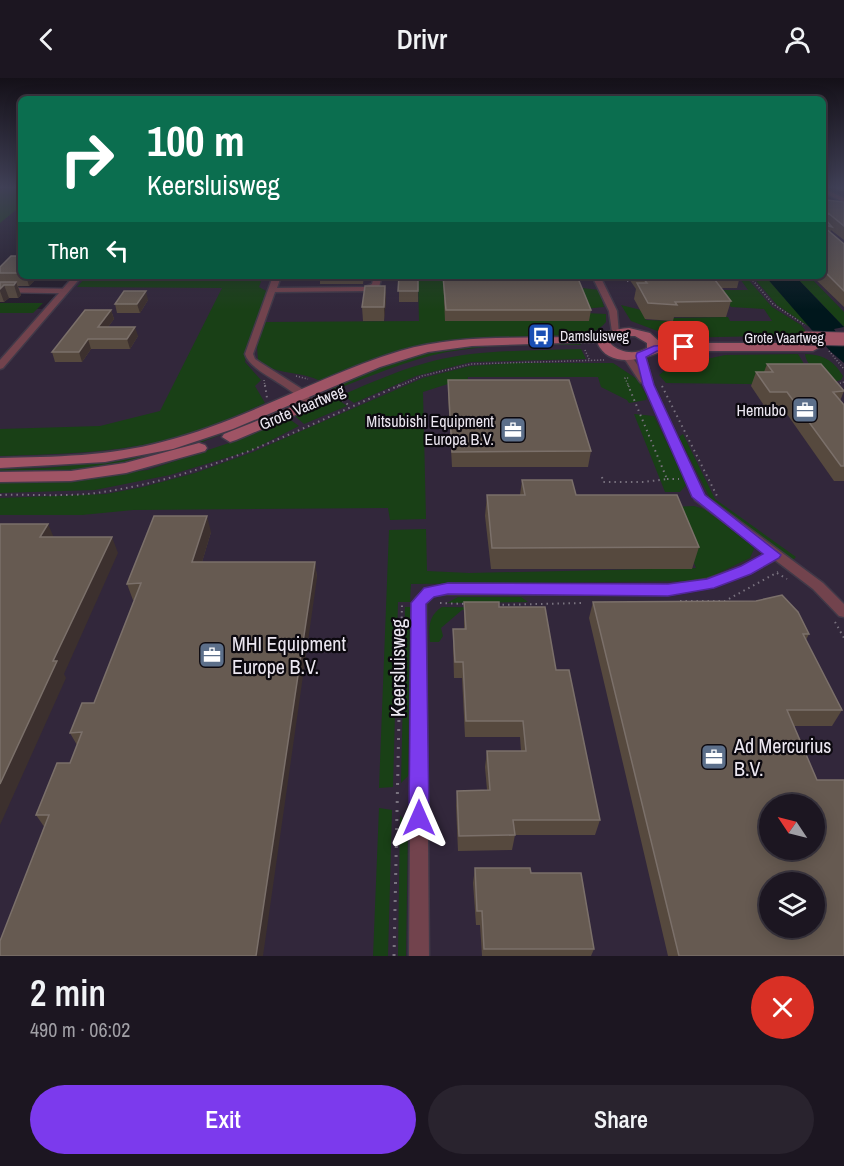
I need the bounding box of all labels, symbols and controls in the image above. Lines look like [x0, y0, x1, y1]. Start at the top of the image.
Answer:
text: Drivr [397, 21, 447, 57]
icon: back [30, 23, 63, 56]
icon: person [781, 23, 814, 56]
text: 100 m [147, 113, 245, 169]
icon: right [48, 120, 126, 198]
text: Keersluisweg [147, 167, 280, 203]
icon: left [101, 234, 134, 267]
text: Then [48, 236, 89, 266]
bus stop icon: Damsluisweg [526, 321, 556, 351]
pin [658, 321, 709, 372]
place label: Damsluisweg [560, 327, 630, 345]
street label: Grote Vaartweg [744, 329, 824, 347]
icon: arrive [667, 330, 700, 363]
street label: Grote Vaartweg [256, 379, 349, 435]
office icon: Hemubo [790, 395, 820, 425]
place label: Hemubo [736, 399, 786, 421]
place label: Mitsubishi Equipment Europa B.V. [366, 410, 494, 450]
office icon: Mitsubishi Equipment Europa B.V. [498, 415, 528, 445]
street label: Keersluisweg [384, 619, 411, 717]
place label: MHI Equipment Europe B.V. [232, 630, 346, 680]
office icon: MHI Equipment Europe B.V. [197, 640, 227, 670]
place label: Ad Mercurius B.V. [733, 732, 832, 782]
office icon: Ad Mercurius B.V. [699, 742, 729, 772]
position arrow [387, 786, 451, 850]
north arrow [759, 794, 825, 860]
map controls [759, 794, 825, 938]
button: layers [759, 872, 825, 938]
text: 2 min [30, 969, 106, 1017]
button: close [751, 976, 814, 1039]
text: 490 m · 06:02 [30, 1016, 130, 1043]
button: Exit [30, 1085, 416, 1154]
button: Share [428, 1085, 814, 1154]

